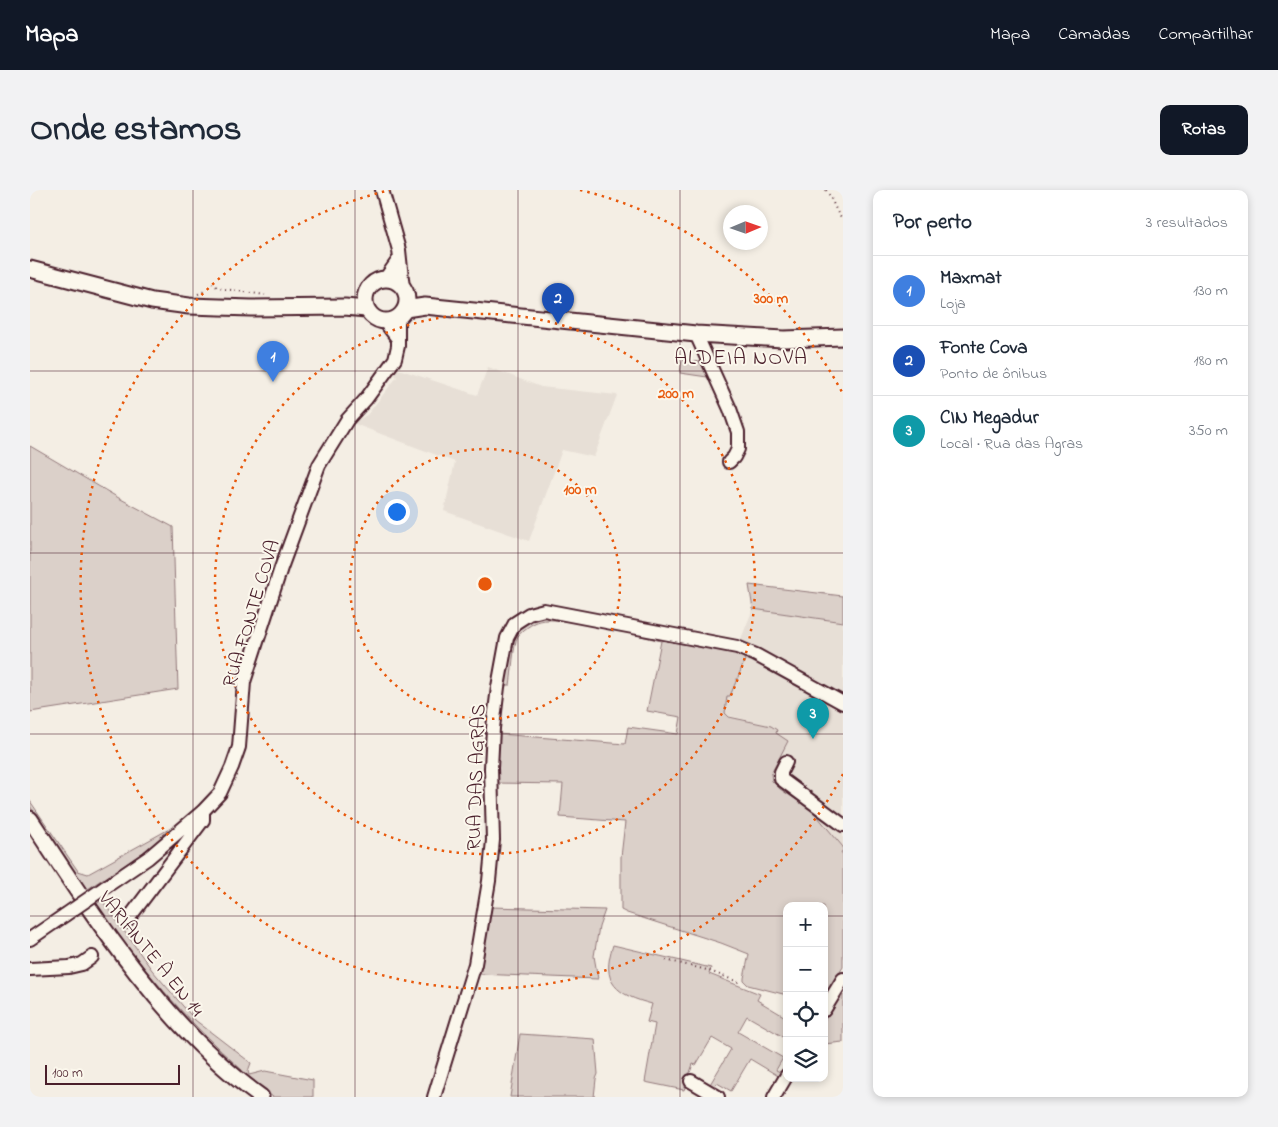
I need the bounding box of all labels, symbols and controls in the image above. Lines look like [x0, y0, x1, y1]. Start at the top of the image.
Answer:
text: Mapa [25, 18, 79, 53]
text: Mapa [990, 22, 1030, 48]
text: Camadas [1058, 22, 1131, 48]
text: Compartilhar [1159, 22, 1253, 48]
text: Onde estamos [30, 105, 242, 156]
button: Rotas [1160, 105, 1248, 155]
north arrow [723, 205, 768, 250]
text: Por perto [893, 208, 972, 238]
text: 3 resultados [1146, 211, 1228, 235]
text: Maxmat [940, 265, 1002, 292]
text: 1 [906, 279, 912, 303]
text: 130 m [1193, 279, 1228, 303]
pin: 2 [542, 283, 574, 324]
text: 300 m [753, 288, 789, 310]
text: Loja [940, 292, 966, 316]
text: Fonte Cova [940, 335, 1027, 362]
pin: 1 [257, 341, 289, 382]
district label: ALDEIA NOVA [674, 344, 808, 374]
text: 2 [905, 349, 913, 373]
text: 180 m [1194, 349, 1228, 373]
text: Ponto de ônibus [940, 362, 1047, 386]
text: 200 m [657, 383, 694, 405]
text: CIN Megadur [940, 405, 1039, 432]
text: 3 [906, 419, 912, 443]
text: 350 m [1189, 419, 1228, 443]
text: Local · Rua das Agras [940, 432, 1083, 456]
text: 100 m [563, 479, 597, 501]
your location [384, 499, 410, 525]
street label: RUA FONTE COVA [216, 536, 289, 691]
centre of rings [476, 575, 494, 593]
pin: 3 [797, 698, 829, 739]
street label: RUA DAS AGRAS [460, 703, 495, 851]
street label: VARIANTE À EN 14 [90, 885, 210, 1024]
map controls [783, 902, 828, 1082]
button: + [783, 902, 828, 947]
button: − [783, 947, 828, 992]
button: locate [783, 992, 828, 1037]
button: layers [783, 1037, 828, 1082]
scale bar [45, 1062, 180, 1085]
text: 100 m [52, 1063, 83, 1084]

